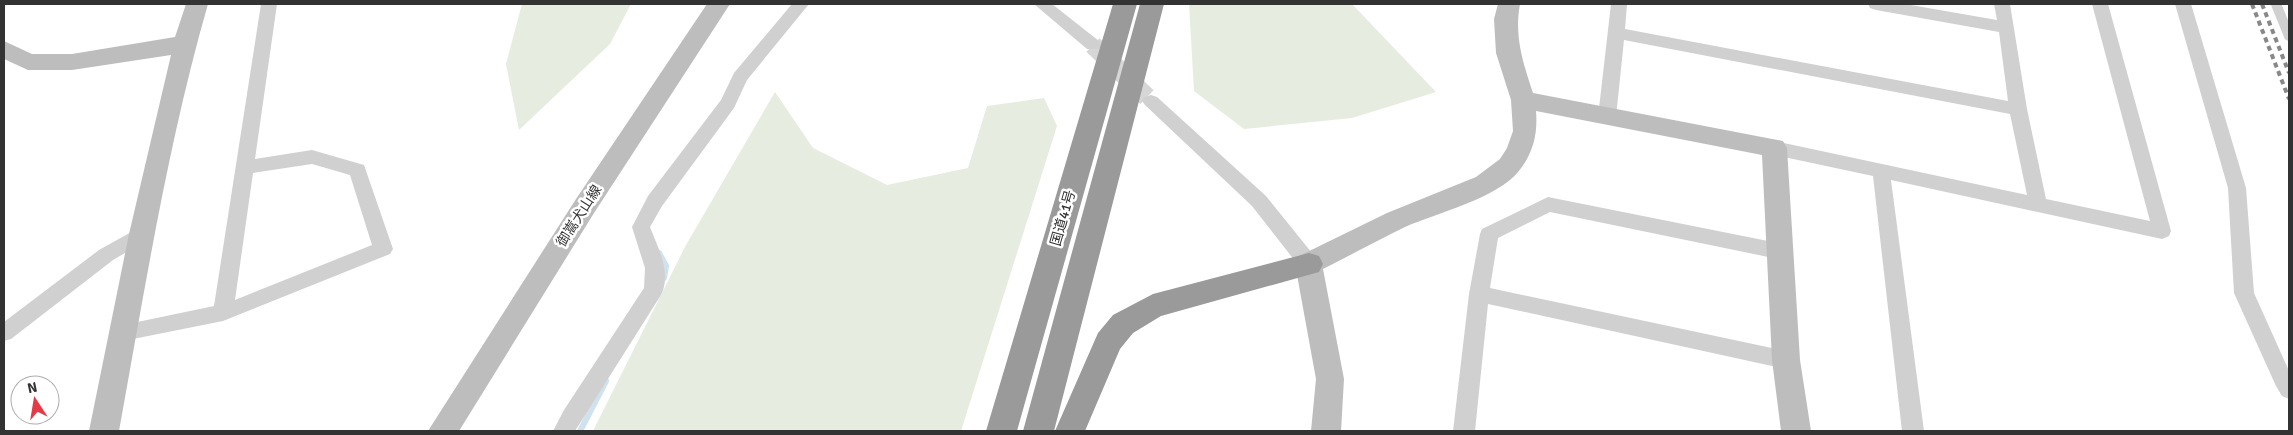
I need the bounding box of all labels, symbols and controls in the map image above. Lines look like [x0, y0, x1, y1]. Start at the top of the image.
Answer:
street label: 御嵩犬山線 [553, 182, 605, 250]
street label: 国道41号 [1047, 188, 1079, 248]
north arrow [10, 375, 60, 425]
text: N [26, 378, 39, 397]

